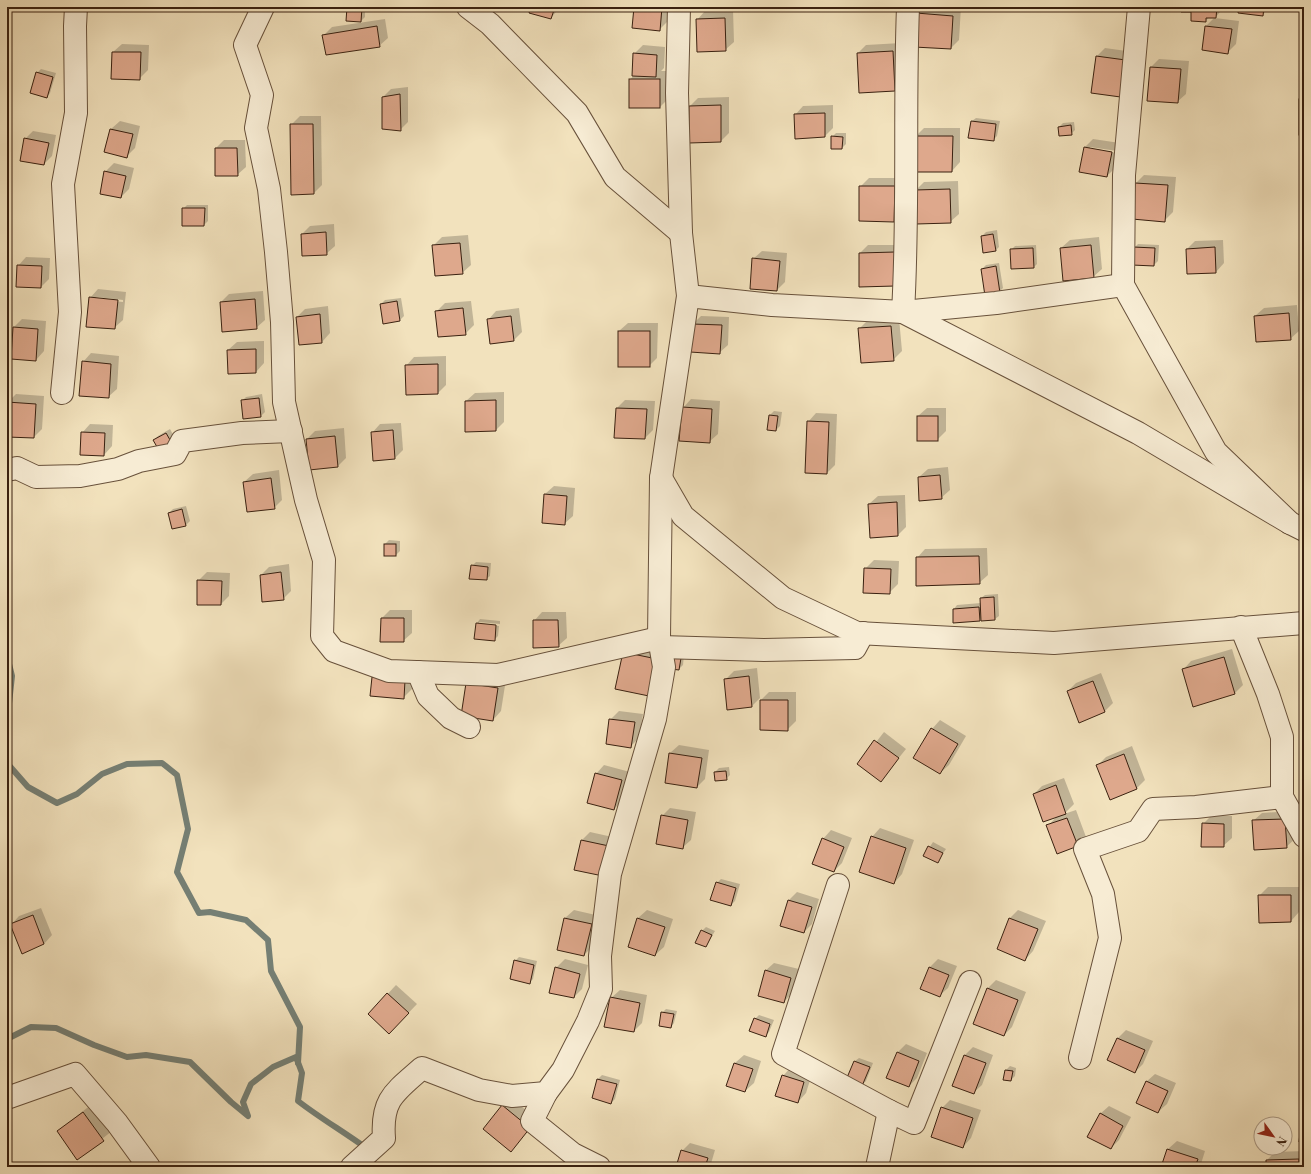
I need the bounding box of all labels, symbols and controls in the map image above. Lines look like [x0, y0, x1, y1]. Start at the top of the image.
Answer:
north arrow [1253, 1116, 1293, 1156]
text: N [1272, 1133, 1289, 1149]

